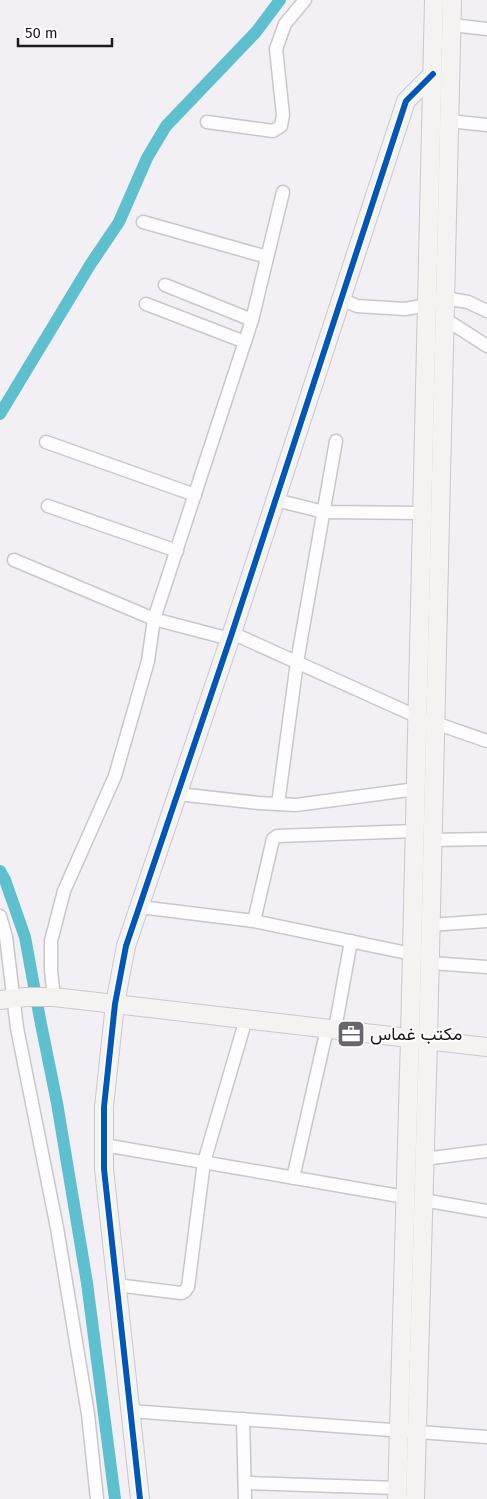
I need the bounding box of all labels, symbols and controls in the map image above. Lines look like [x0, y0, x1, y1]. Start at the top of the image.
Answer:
scale bar [18, 15, 111, 47]
text: 50 m [25, 24, 58, 42]
office icon: مكتب غماس [336, 1019, 366, 1049]
place label: مكتب غماس [370, 1023, 462, 1045]

